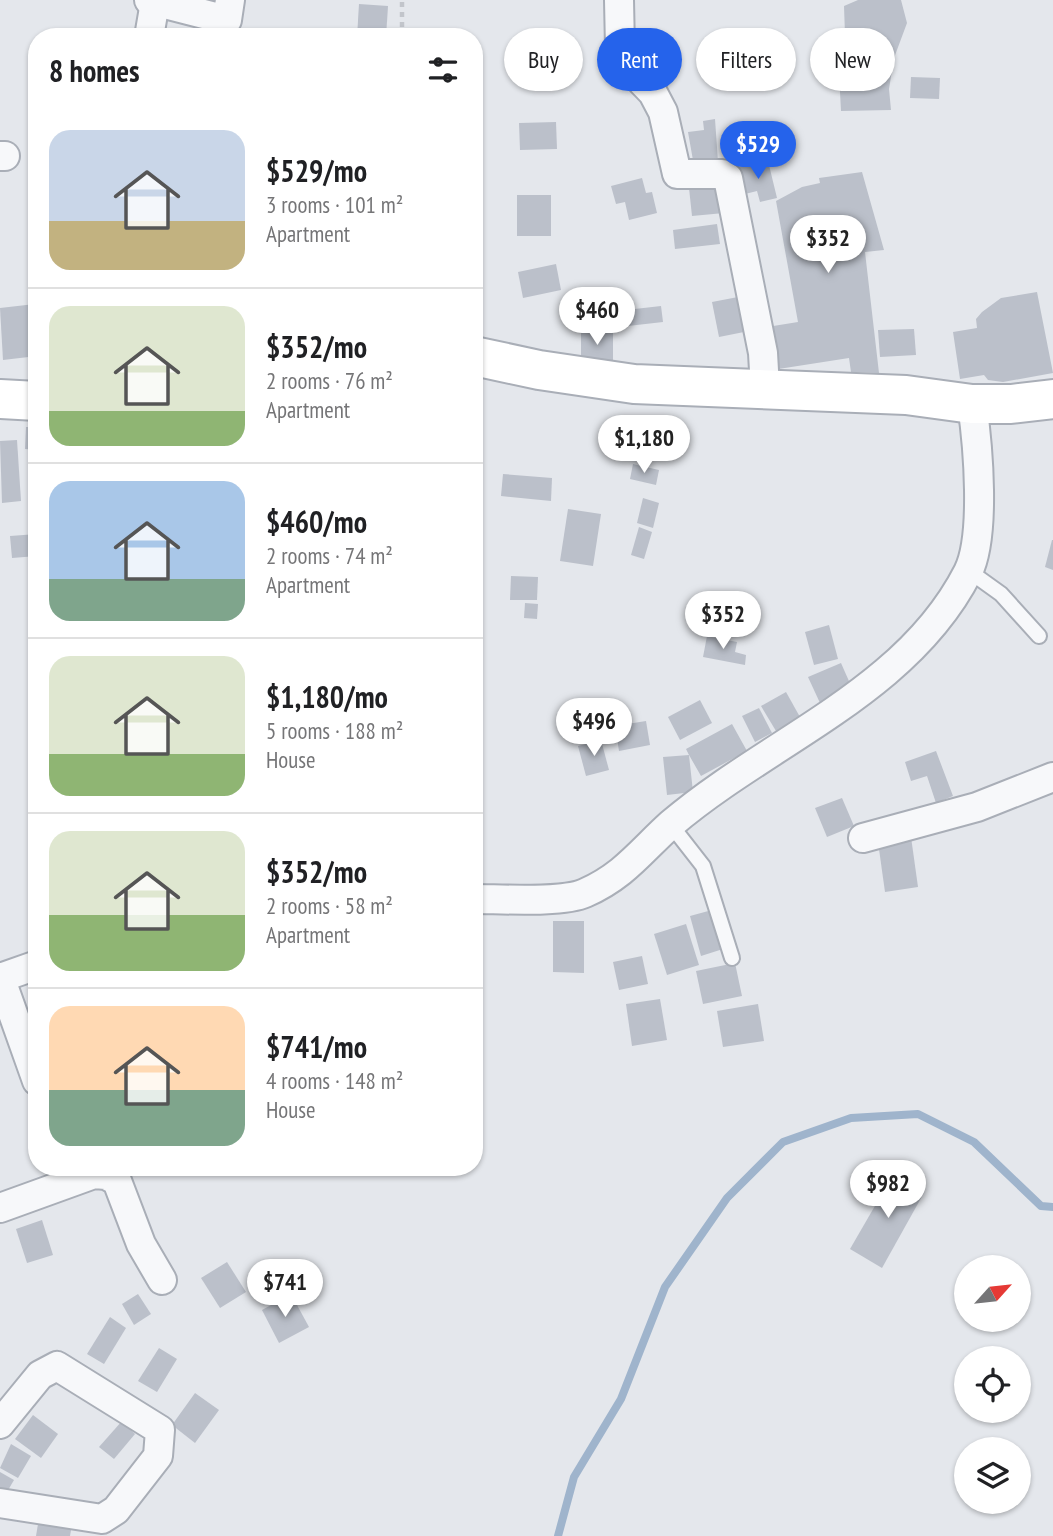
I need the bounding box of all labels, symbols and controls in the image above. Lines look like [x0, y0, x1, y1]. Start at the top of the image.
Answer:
chip: Buy [504, 28, 583, 91]
chip: Rent [597, 28, 682, 91]
chip: Filters [696, 28, 796, 91]
chip: New [810, 28, 895, 91]
text: 8 homes [49, 51, 140, 90]
icon: filters [424, 51, 462, 89]
pin: $529 [717, 122, 799, 181]
text: $529 [736, 129, 780, 158]
text: $529/mo [266, 151, 367, 190]
icon: home [105, 158, 189, 242]
text: 3 rooms · 101 m² [266, 190, 403, 219]
pin: $352 [787, 216, 869, 275]
text: Apartment [266, 219, 350, 248]
text: $352 [806, 223, 850, 252]
pin: $460 [556, 288, 638, 347]
text: $460 [575, 295, 619, 324]
text: $352/mo [266, 327, 367, 366]
icon: home [105, 334, 189, 418]
text: 2 rooms · 76 m² [266, 366, 393, 395]
text: Apartment [266, 395, 350, 424]
pin: $1,180 [587, 416, 701, 475]
text: $1,180 [614, 423, 674, 452]
text: $460/mo [266, 502, 367, 541]
icon: home [105, 509, 189, 593]
text: 2 rooms · 74 m² [266, 541, 393, 570]
text: Apartment [266, 570, 350, 599]
pin: $352 [682, 592, 764, 651]
text: $352 [701, 599, 745, 628]
text: $1,180/mo [266, 677, 388, 716]
icon: home [105, 684, 189, 768]
pin: $496 [553, 698, 635, 758]
text: $496 [572, 706, 616, 735]
text: 5 rooms · 188 m² [266, 716, 403, 745]
text: House [266, 745, 316, 774]
text: $352/mo [266, 852, 367, 891]
icon: home [105, 859, 189, 943]
text: 2 rooms · 58 m² [266, 891, 393, 920]
text: Apartment [266, 920, 350, 949]
text: $741/mo [266, 1027, 367, 1066]
icon: home [105, 1034, 189, 1118]
text: 4 rooms · 148 m² [266, 1066, 403, 1095]
text: House [266, 1095, 316, 1124]
pin: $982 [847, 1160, 929, 1220]
text: $982 [866, 1168, 910, 1197]
north arrow [954, 1255, 1031, 1332]
map controls [954, 1255, 1031, 1514]
pin: $741 [244, 1260, 326, 1319]
text: $741 [263, 1267, 307, 1296]
button: locate [954, 1346, 1031, 1423]
button: layers [954, 1437, 1031, 1514]

